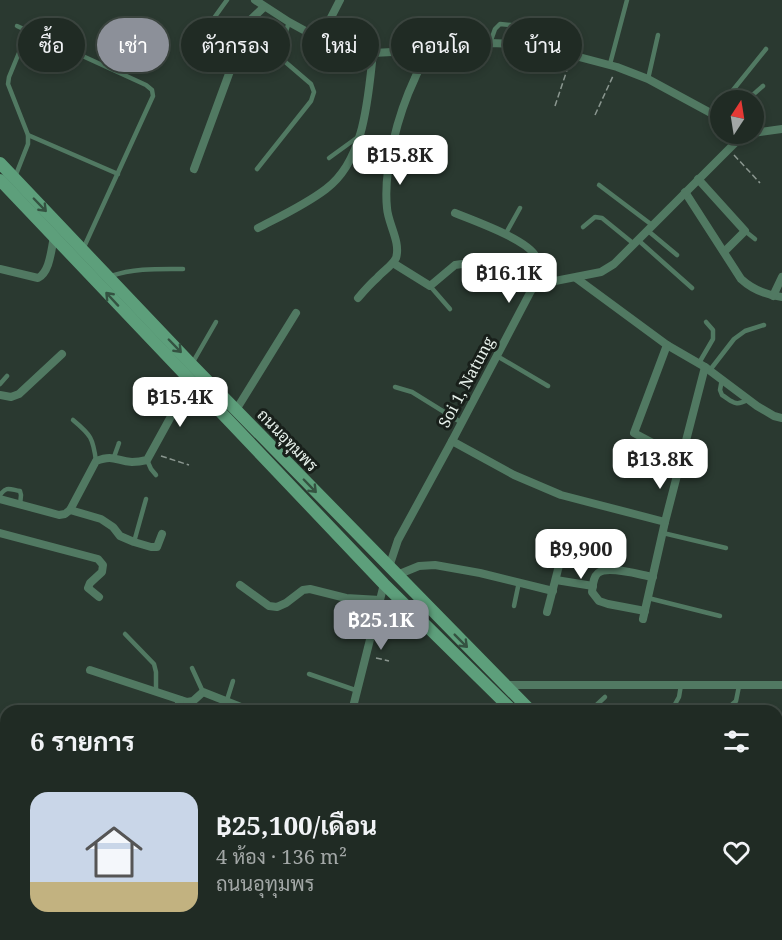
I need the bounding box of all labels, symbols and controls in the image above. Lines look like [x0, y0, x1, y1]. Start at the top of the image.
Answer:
chip: ซื้อ [18, 18, 85, 72]
chip: เช่า [97, 18, 169, 72]
chip: ตัวกรอง [181, 18, 290, 72]
chip: ใหม่ [302, 18, 379, 72]
chip: คอนโด [391, 18, 491, 72]
chip: บ้าน [503, 18, 582, 72]
north arrow [710, 90, 764, 144]
map controls [710, 90, 764, 144]
pin: ฿15.8K [351, 135, 449, 186]
text: ฿15.8K [367, 141, 433, 168]
one-way arrow [33, 197, 47, 212]
pin: ฿16.1K [460, 253, 558, 304]
text: ฿16.1K [476, 259, 542, 286]
one-way arrow [104, 291, 119, 306]
street label: Soi 1, Natung [433, 332, 499, 431]
one-way arrow [167, 339, 182, 354]
pin: ฿15.4K [131, 377, 229, 428]
text: ฿15.4K [147, 383, 213, 410]
street label: ถนนอุทุมพร [252, 404, 323, 477]
pin: ฿13.8K [611, 439, 709, 490]
text: ฿13.8K [627, 445, 693, 472]
one-way arrow [303, 479, 318, 494]
pin: ฿9,900 [532, 529, 630, 580]
text: ฿9,900 [549, 535, 613, 562]
pin: ฿25.1K [332, 600, 430, 651]
text: ฿25.1K [348, 606, 414, 633]
one-way arrow [454, 633, 469, 648]
text: 6 รายการ [30, 723, 135, 759]
icon: filters [720, 725, 753, 758]
text: ฿25,100/เดือน [216, 807, 377, 843]
icon: home [78, 816, 150, 888]
icon: heart [720, 836, 753, 869]
text: 4 ห้อง · 136 m² [216, 843, 347, 870]
text: ถนนอุทุมพร [216, 870, 314, 897]

